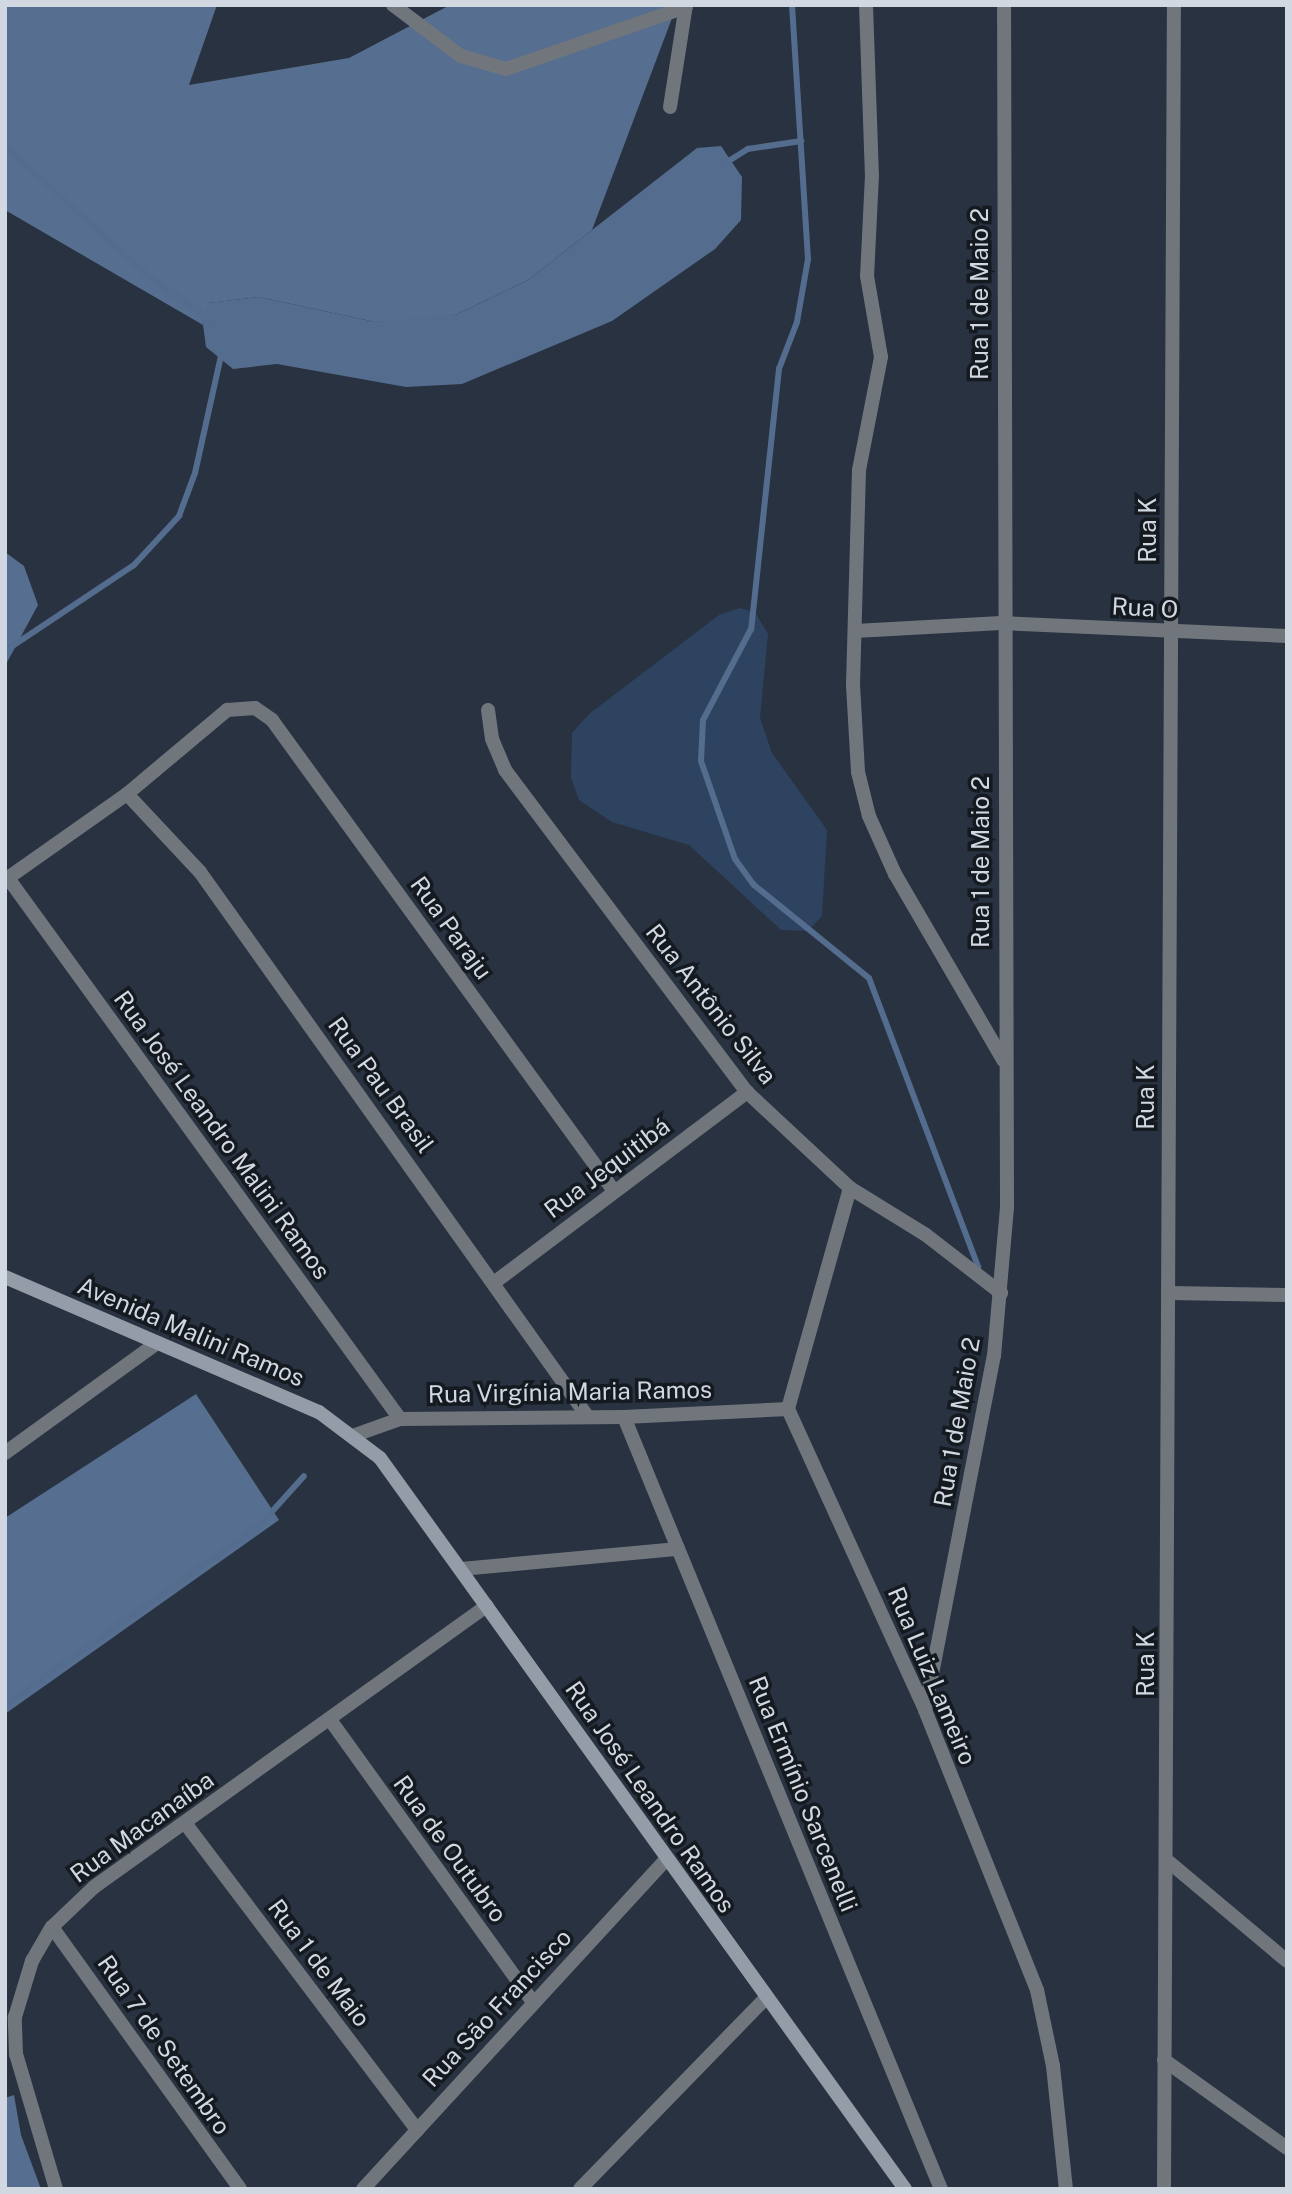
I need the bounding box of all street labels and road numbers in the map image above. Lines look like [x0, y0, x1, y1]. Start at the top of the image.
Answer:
street label: Rua 1 de Maio 2 [966, 208, 994, 380]
street label: Rua K [1134, 497, 1162, 563]
street label: Rua O [1111, 592, 1179, 624]
street label: Rua 1 de Maio 2 [967, 776, 995, 948]
street label: Rua Paraju [404, 871, 498, 985]
street label: Rua Antônio Silva [640, 918, 782, 1090]
street label: Rua José Leandro Malini Ramos [108, 985, 336, 1285]
street label: Rua Pau Brasil [322, 1011, 440, 1159]
street label: Rua K [1132, 1064, 1160, 1130]
street label: Rua Jequitibá [539, 1112, 675, 1224]
street label: Avenida Malini Ramos [73, 1271, 309, 1393]
street label: Rua 1 de Maio 2 [928, 1335, 986, 1509]
street label: Rua Virgínia Maria Ramos [427, 1375, 713, 1409]
street label: Rua Luiz Lameiro [882, 1583, 982, 1769]
street label: Rua K [1132, 1631, 1160, 1697]
street label: Rua Ermínio Sarcenelli [743, 1672, 863, 1916]
street label: Rua José Leandro Ramos [559, 1676, 741, 1918]
street label: Rua Macanaíba [65, 1765, 219, 1889]
street label: Rua de Outubro [387, 1770, 513, 1928]
street label: Rua 1 de Maio [262, 1893, 376, 2033]
street label: Rua São Francisco [416, 1923, 578, 2093]
street label: Rua 7 de Setembro [91, 1950, 237, 2140]

